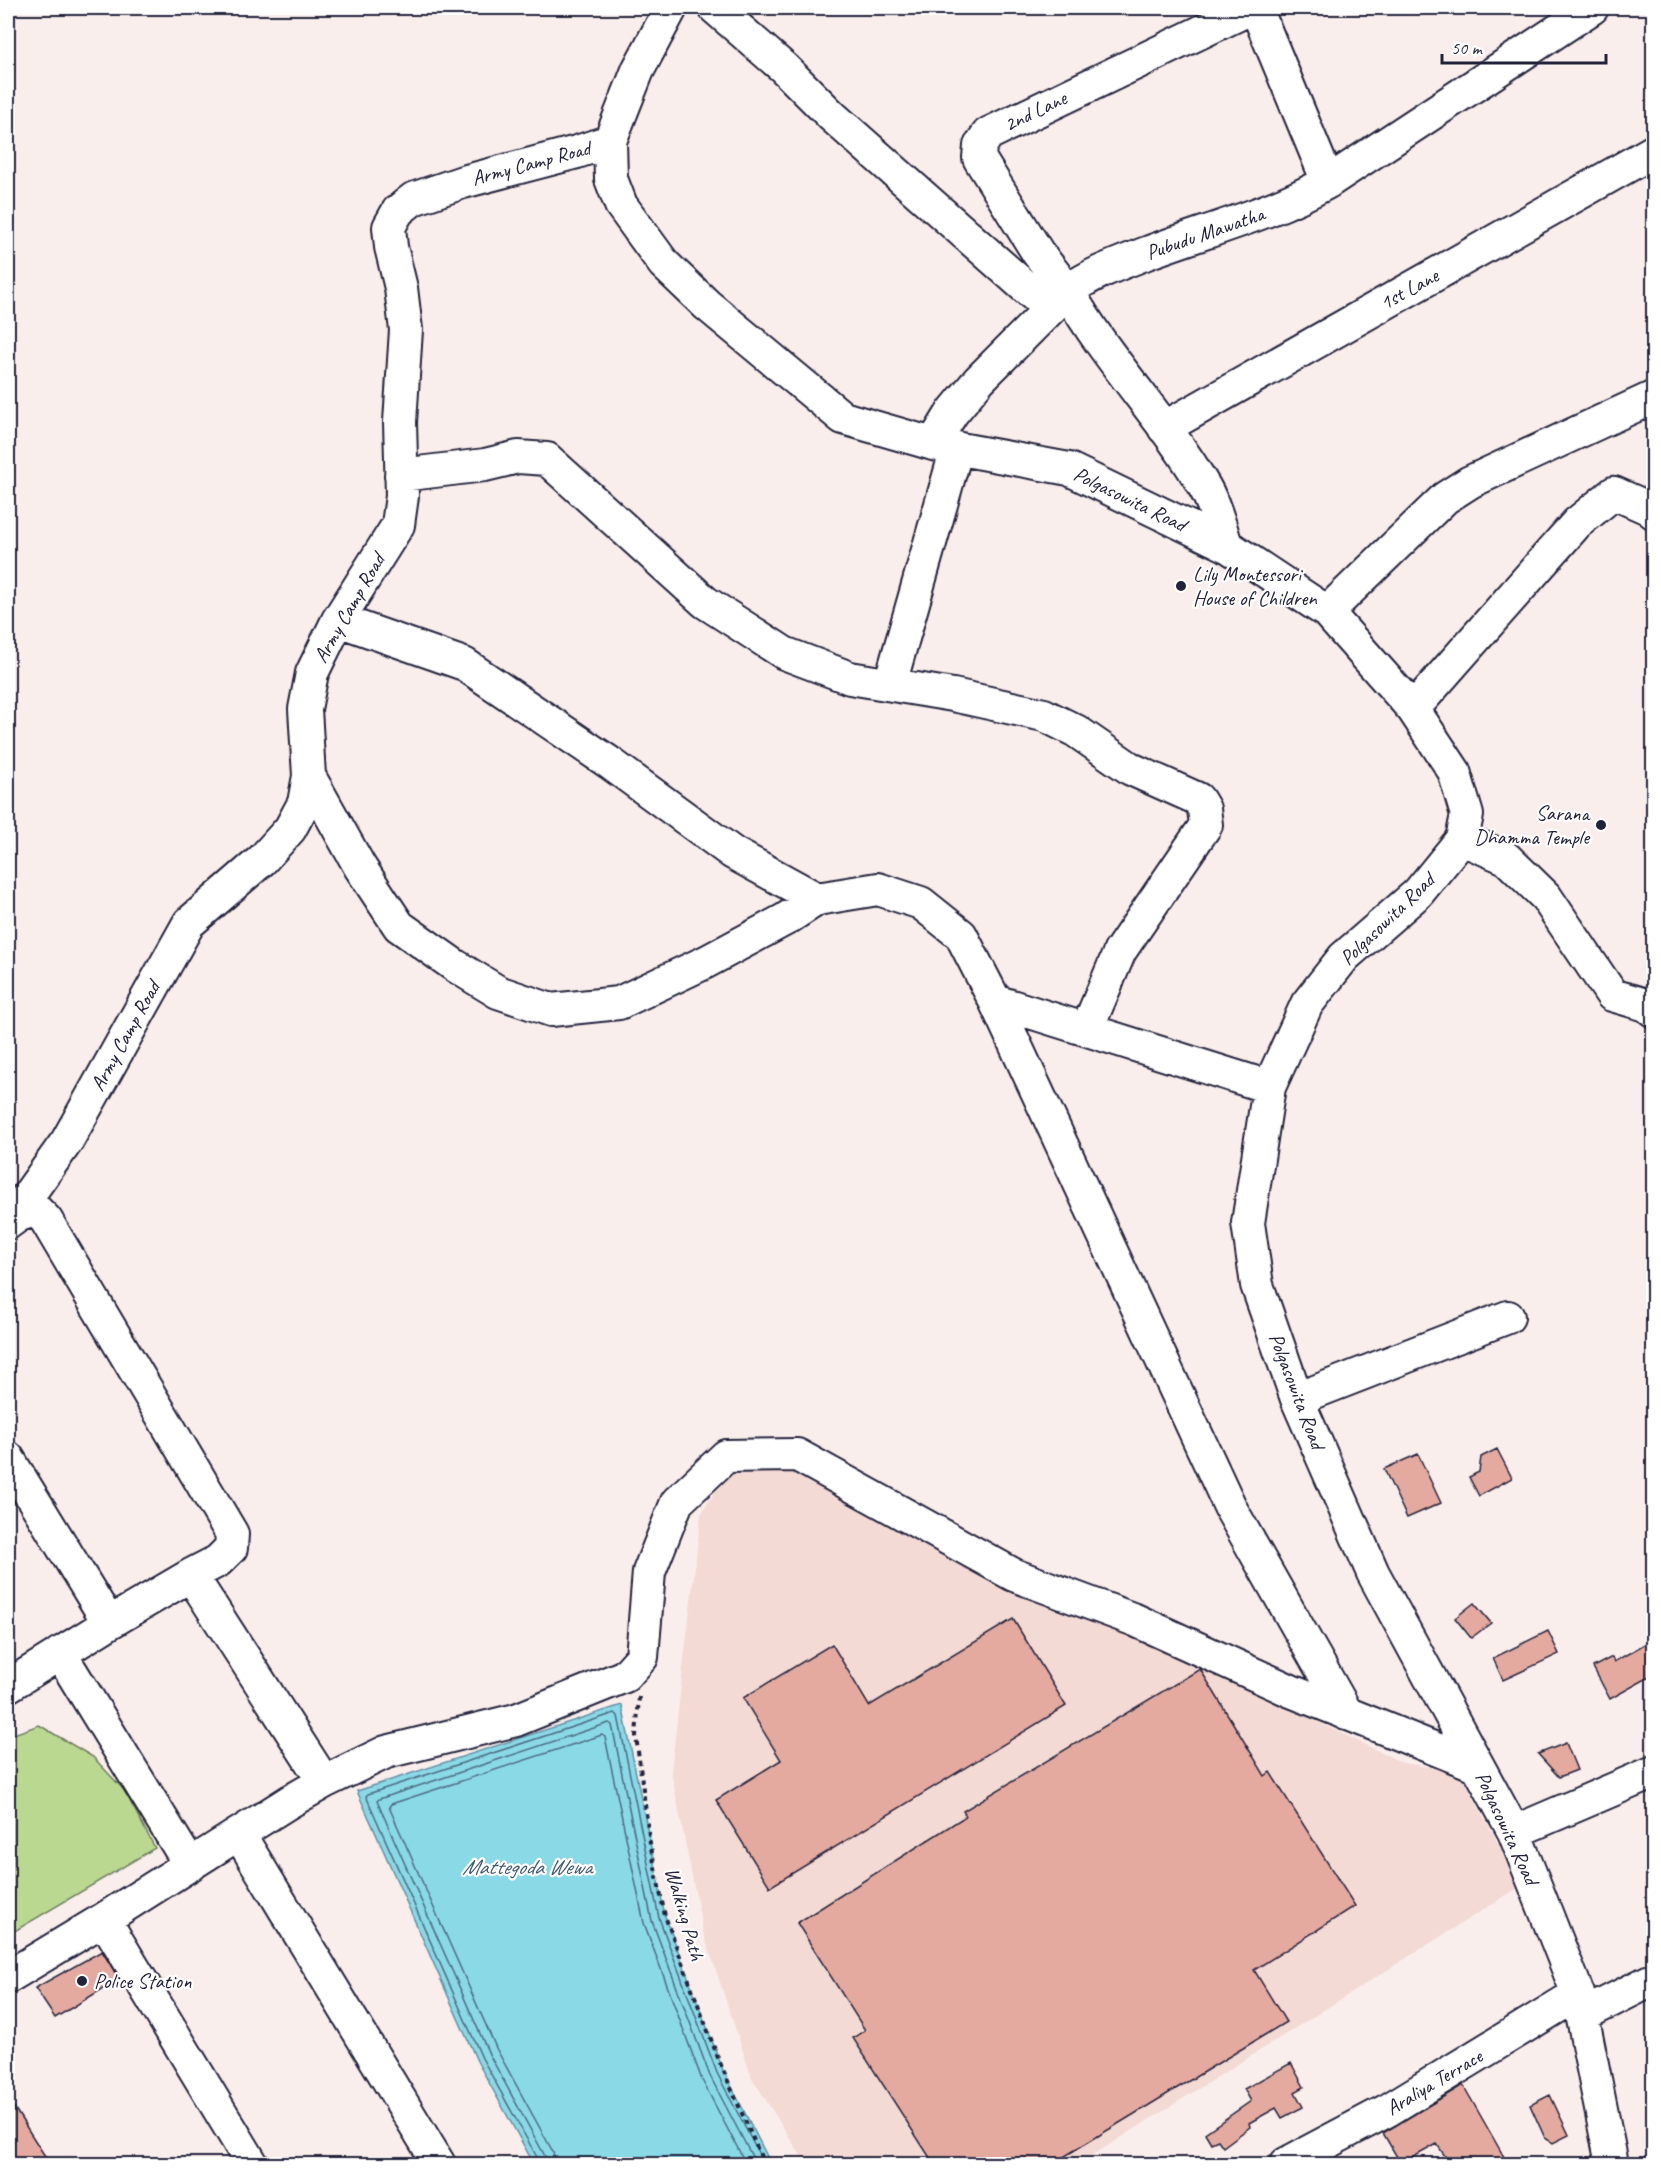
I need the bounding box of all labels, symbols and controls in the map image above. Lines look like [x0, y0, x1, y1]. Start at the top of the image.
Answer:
scale bar [1442, 27, 1606, 65]
text: 50 m [1451, 37, 1484, 59]
street label: 2nd Lane [999, 84, 1072, 137]
street label: Army Camp Road [469, 134, 596, 191]
street label: Pubudu Mawatha [1142, 200, 1270, 265]
street label: 1st Lane [1375, 262, 1444, 316]
street label: Polgasowita Road [1070, 461, 1193, 539]
street label: Army Camp Road [307, 546, 392, 667]
place label: Lily Montessori House of Children [1193, 561, 1317, 611]
marker: Lily Montessori House of Children [1174, 579, 1188, 593]
place label: Sarana Dhamma Temple [1474, 800, 1591, 850]
marker: Sarana Dhamma Temple [1594, 818, 1608, 832]
street label: Polgasowita Road [1334, 865, 1442, 971]
street label: Army Camp Road [84, 974, 167, 1095]
street label: Polgasowita Road [1263, 1329, 1332, 1455]
street label: Polgasowita Road [1469, 1767, 1546, 1891]
water label: Mattegoda Wewa [462, 1853, 595, 1881]
street label: Walking Path [659, 1865, 711, 1964]
place label: Police Station [94, 1968, 192, 1994]
marker: Police Station [75, 1974, 89, 1988]
street label: Araliya Terrace [1381, 2042, 1488, 2121]

